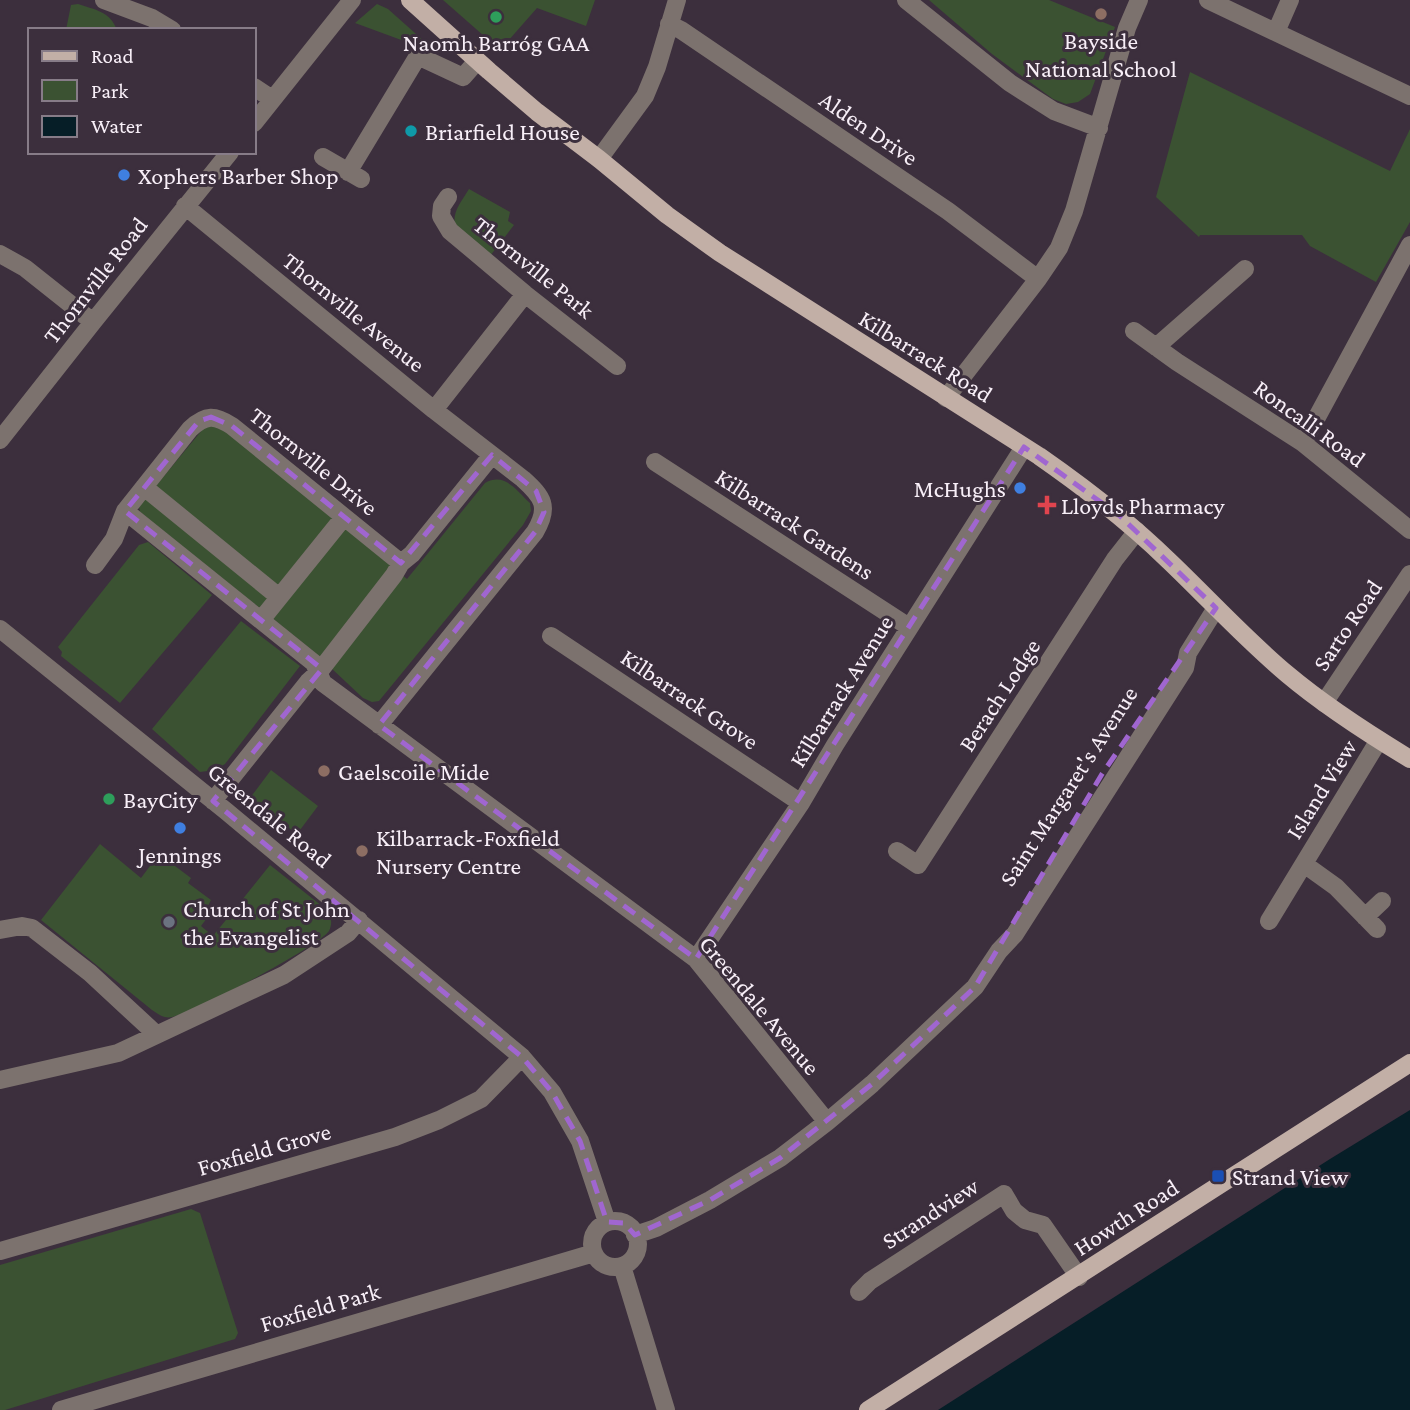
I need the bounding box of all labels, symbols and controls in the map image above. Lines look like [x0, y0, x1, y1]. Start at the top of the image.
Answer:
marker: Bayside National School [1093, 6, 1109, 22]
marker: Naomh Barróg GAA [488, 9, 504, 25]
place label: Bayside National School [1025, 27, 1177, 82]
legend [28, 28, 256, 154]
place label: Naomh Barróg GAA [403, 29, 590, 56]
text: Road [91, 44, 134, 68]
text: Park [91, 79, 128, 103]
street label: Alden Drive [815, 85, 923, 171]
text: Water [91, 114, 143, 138]
place label: Briarfield House [425, 118, 580, 145]
marker: Briarfield House [403, 123, 419, 139]
place label: Xophers Barber Shop [138, 162, 339, 189]
marker: Xophers Barber Shop [116, 167, 132, 183]
street label: Thornville Park [468, 210, 600, 324]
street label: Thornville Road [37, 211, 153, 349]
street label: Thornville Avenue [278, 246, 430, 378]
street label: Kilbarrack Road [854, 304, 998, 408]
street label: Roncalli Road [1249, 374, 1371, 473]
street label: Thornville Drive [245, 401, 383, 521]
street label: Kilbarrack Gardens [711, 463, 879, 585]
place label: McHughs [914, 475, 1006, 502]
marker: McHughs [1012, 480, 1028, 496]
place label: Lloyds Pharmacy [1061, 492, 1225, 519]
marker: Lloyds Pharmacy [1039, 497, 1055, 513]
street label: Sarto Road [1307, 574, 1387, 676]
street label: Kilbarrack Avenue [783, 610, 899, 772]
street label: Berach Lodge [953, 634, 1045, 756]
street label: Kilbarrack Grove [616, 643, 764, 755]
street label: Saint Margaret's Avenue [993, 681, 1143, 891]
street label: Island View [1280, 734, 1362, 844]
street label: Greendale Road [203, 757, 337, 873]
place label: Gaelscoile Mide [338, 758, 489, 785]
marker: Gaelscoile Mide [316, 763, 332, 779]
place label: BayCity [123, 786, 198, 813]
marker: BayCity [101, 791, 117, 807]
marker: Jennings [172, 820, 188, 836]
place label: Kilbarrack-Foxfield Nursery Centre [376, 824, 560, 879]
place label: Jennings [136, 841, 222, 868]
marker: Kilbarrack-Foxfield Nursery Centre [354, 843, 370, 859]
place label: Church of St John the Evangelist [183, 895, 350, 950]
marker: Church of St John the Evangelist [161, 914, 177, 930]
street label: Greendale Avenue [694, 930, 826, 1080]
street label: Foxfield Grove [194, 1117, 334, 1181]
place label: Strand View [1232, 1163, 1348, 1190]
marker: Strand View [1210, 1168, 1226, 1184]
street label: Strandview [877, 1172, 984, 1254]
street label: Howth Road [1069, 1173, 1184, 1261]
street label: Foxfield Park [257, 1277, 384, 1337]

